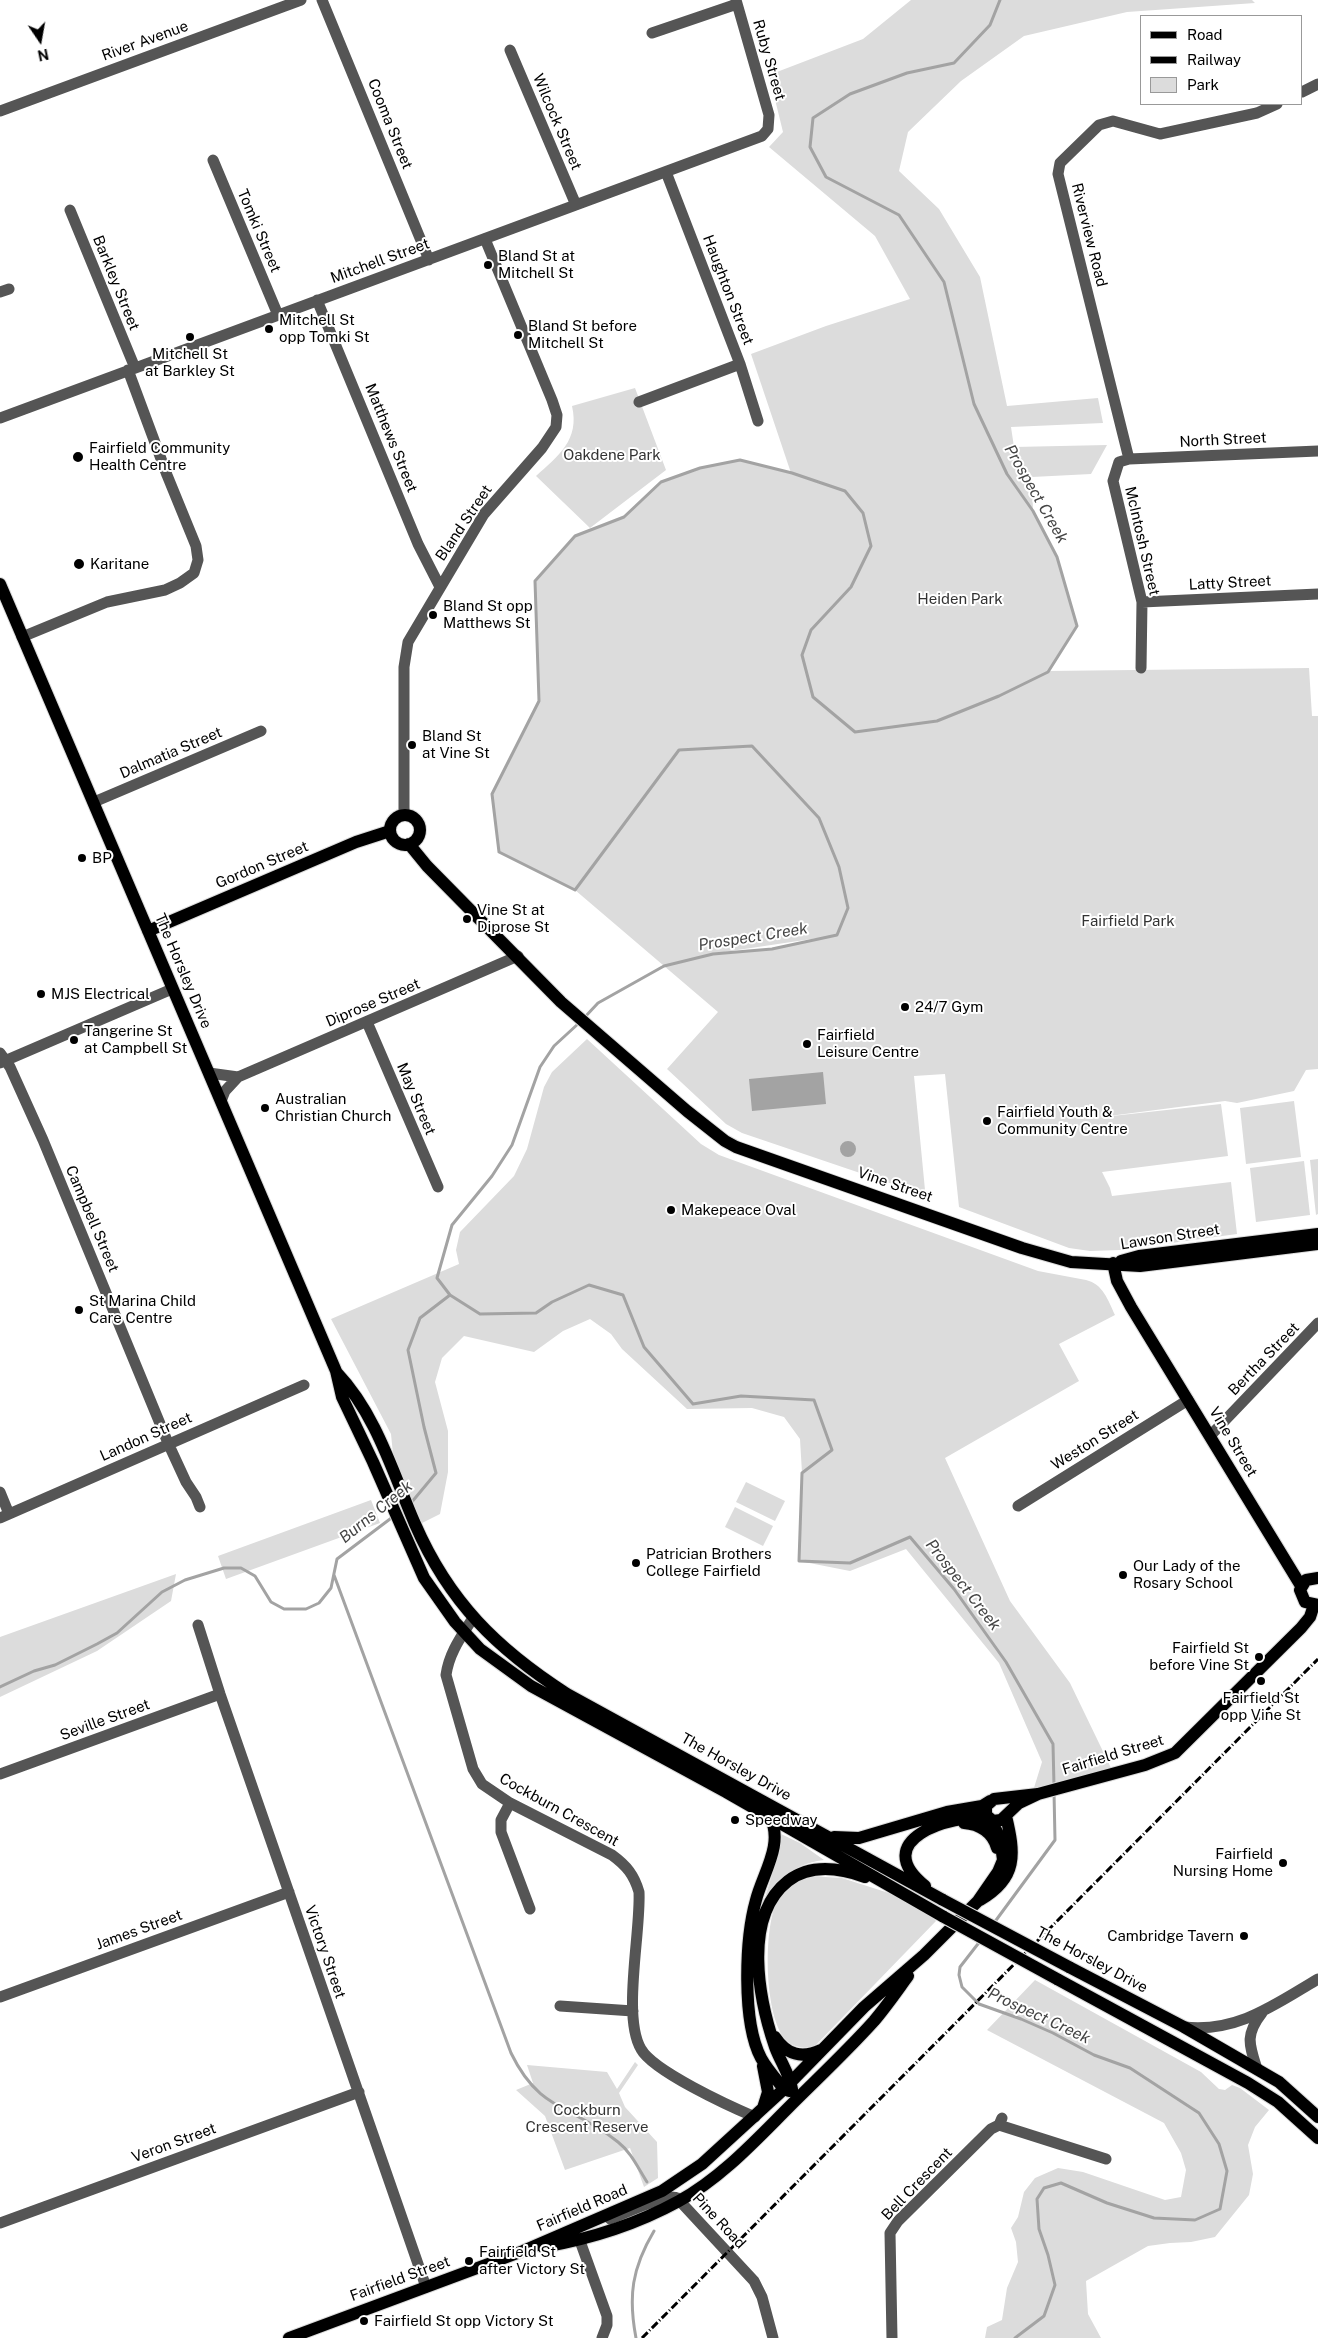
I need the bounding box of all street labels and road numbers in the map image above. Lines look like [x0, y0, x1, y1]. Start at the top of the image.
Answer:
street label: River Avenue [99, 17, 191, 65]
street label: Ruby Street [749, 18, 789, 102]
street label: Wilcock Street [529, 71, 585, 173]
street label: Cooma Street [364, 76, 416, 172]
street label: Riverview Road [1067, 181, 1111, 289]
street label: Tomki Street [233, 187, 285, 275]
street label: Haughton Street [699, 232, 757, 348]
street label: Barkley Street [89, 233, 143, 333]
street label: Mitchell Street [328, 235, 432, 287]
street label: Matthews Street [361, 381, 421, 495]
street label: North Street [1179, 429, 1267, 451]
street label: Bland Street [432, 482, 496, 564]
street label: McIntosh Street [1121, 485, 1163, 597]
street label: Latty Street [1188, 572, 1272, 594]
street label: Dalmatia Street [117, 723, 225, 783]
street label: Gordon Street [213, 837, 311, 893]
street label: The Horsley Drive [151, 911, 215, 1031]
street label: Diprose Street [323, 975, 423, 1031]
street label: May Street [393, 1060, 439, 1138]
street label: Campbell Street [61, 1163, 123, 1275]
street label: Vine Street [855, 1164, 935, 1206]
street label: Lawson Street [1119, 1220, 1221, 1254]
street label: Bertha Street [1225, 1319, 1303, 1399]
street label: Vine Street [1205, 1404, 1261, 1480]
street label: Weston Street [1048, 1406, 1142, 1474]
street label: Landon Street [97, 1409, 195, 1465]
street label: Seville Street [58, 1695, 152, 1745]
street label: The Horsley Drive [678, 1729, 794, 1805]
street label: Fairfield Street [1060, 1731, 1166, 1779]
street label: Cockburn Crescent [496, 1770, 622, 1850]
street label: Victory Street [301, 1903, 349, 2001]
street label: James Street [93, 1906, 185, 1954]
street label: The Horsley Drive [1033, 1923, 1151, 1997]
street label: Veron Street [129, 2119, 219, 2167]
street label: Bell Crescent [878, 2144, 956, 2224]
street label: Fairfield Road [534, 2181, 630, 2235]
street label: Pine Road [689, 2189, 749, 2253]
street label: Fairfield Street [347, 2253, 453, 2305]

